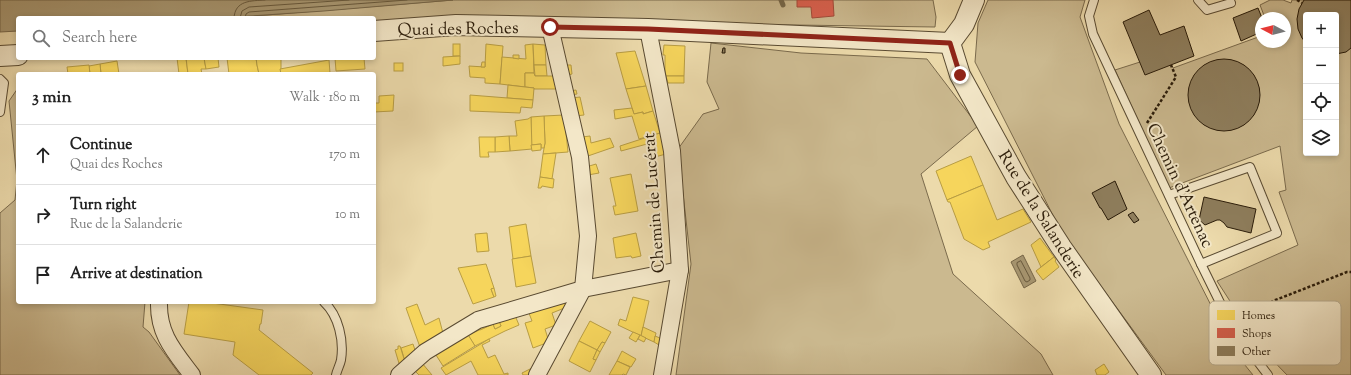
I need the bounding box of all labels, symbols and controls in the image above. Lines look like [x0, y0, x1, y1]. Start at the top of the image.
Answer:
north arrow [1255, 12, 1291, 48]
map controls [1303, 12, 1339, 156]
button: + [1303, 12, 1339, 48]
search box [16, 16, 376, 60]
street label: Quai des Roches [397, 17, 519, 43]
route start [541, 18, 559, 36]
icon: search [30, 27, 52, 49]
text: Search here [62, 28, 137, 49]
button: − [1303, 48, 1339, 84]
route end [951, 66, 969, 84]
button: locate [1303, 84, 1339, 120]
text: 3 min [32, 86, 71, 110]
text: Walk · 180 m [289, 89, 360, 107]
street label: Chemin d'Artenac [1140, 120, 1219, 252]
button: layers [1303, 120, 1339, 156]
street label: Chemin de Lucérat [638, 132, 672, 274]
text: Continue [70, 135, 132, 156]
icon: ahead [32, 144, 54, 166]
text: 170 m [329, 146, 360, 164]
street label: Rue de la Salanderie [991, 146, 1089, 284]
text: Quai des Roches [70, 156, 163, 174]
text: Turn right [70, 195, 136, 216]
icon: right [32, 204, 54, 226]
text: 10 m [335, 206, 360, 224]
text: Rue de la Salanderie [70, 216, 182, 234]
icon: arrive [32, 264, 54, 286]
text: Arrive at destination [70, 264, 203, 285]
legend [1209, 301, 1341, 365]
text: Homes [1242, 308, 1275, 324]
text: Shops [1242, 326, 1271, 342]
text: Other [1242, 344, 1271, 360]

